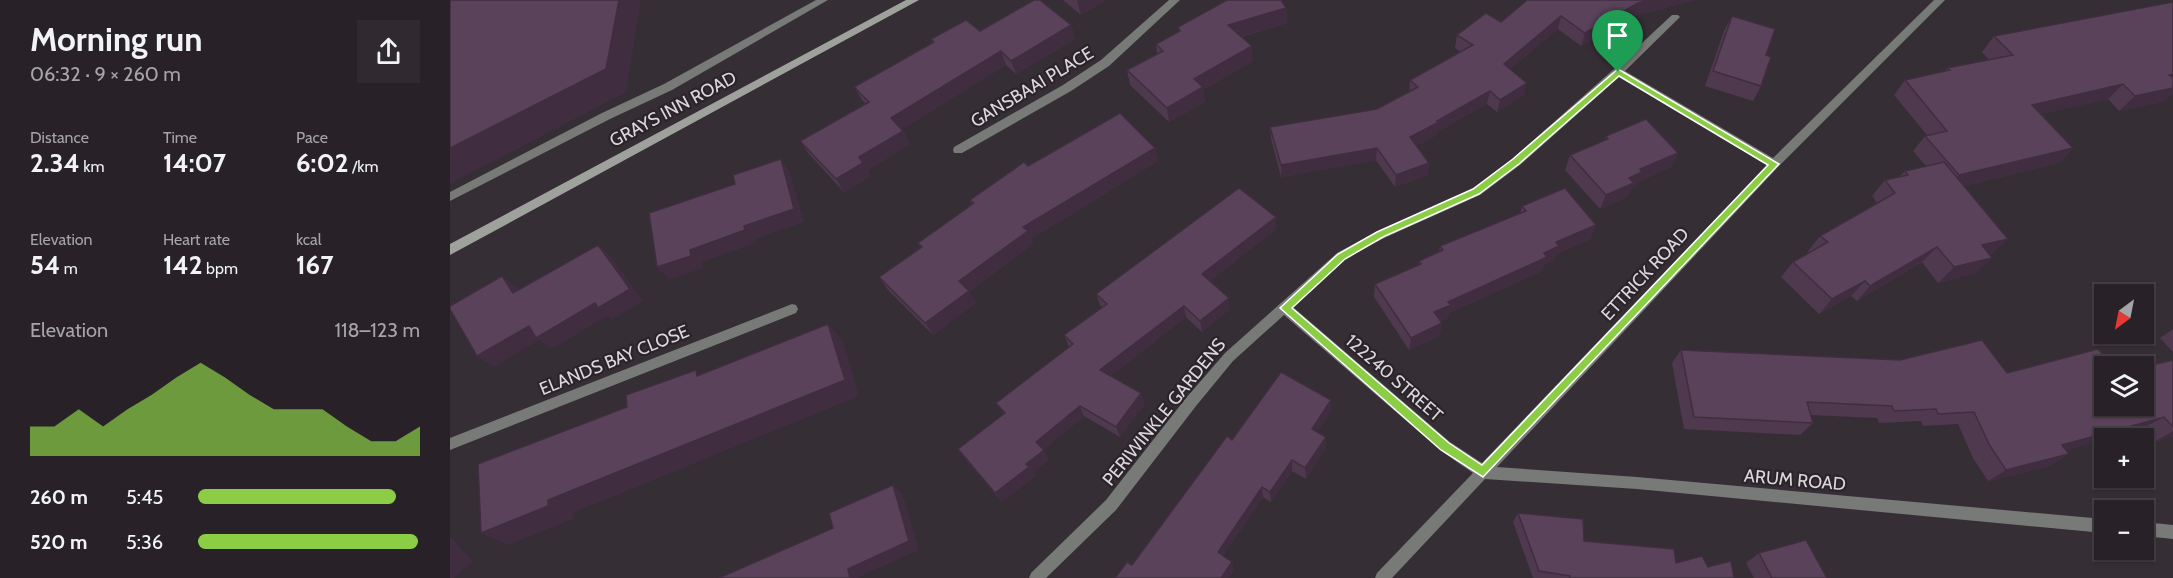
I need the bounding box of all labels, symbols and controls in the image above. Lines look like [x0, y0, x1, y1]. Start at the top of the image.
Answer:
pin [1592, 10, 1643, 72]
text: Morning run [30, 19, 202, 59]
icon: arrive [1601, 19, 1634, 52]
button: share [357, 20, 420, 83]
street label: GANSBAAI PLACE [967, 42, 1097, 132]
text: 06:32 · 9 × 260 m [30, 62, 181, 86]
street label: GRAYS INN ROAD [606, 66, 740, 152]
text: Distance [30, 128, 89, 147]
text: Time [163, 128, 197, 147]
text: Pace [296, 128, 328, 147]
text: 2.34 [30, 147, 80, 179]
text: 14:07 [163, 147, 226, 179]
text: 6:02 [296, 147, 349, 179]
text: km [80, 157, 105, 176]
text: /km [349, 157, 378, 176]
street label: ETTRICK ROAD [1597, 223, 1693, 325]
text: Elevation [30, 230, 93, 249]
text: Heart rate [163, 230, 230, 249]
text: kcal [296, 230, 322, 249]
text: 54 [30, 249, 60, 281]
text: 142 [163, 249, 203, 281]
text: 167 [296, 249, 333, 281]
text: m [60, 259, 78, 278]
text: bpm [203, 259, 238, 278]
north arrow [2094, 284, 2154, 344]
map controls [2094, 284, 2154, 560]
text: Elevation [30, 318, 108, 342]
text: 118–123 m [334, 318, 420, 342]
street label: ELANDS BAY CLOSE [536, 320, 692, 400]
street label: 122240 STREET [1341, 330, 1447, 426]
street label: PERIWINKLE GARDENS [1098, 334, 1230, 490]
button: layers [2094, 356, 2154, 416]
button: + [2094, 428, 2154, 488]
street label: ARUM ROAD [1743, 465, 1847, 495]
text: 260 m [30, 485, 88, 509]
text: 5:45 [126, 485, 163, 509]
button: − [2094, 500, 2154, 560]
text: 520 m [30, 530, 87, 554]
text: 5:36 [126, 530, 163, 554]

